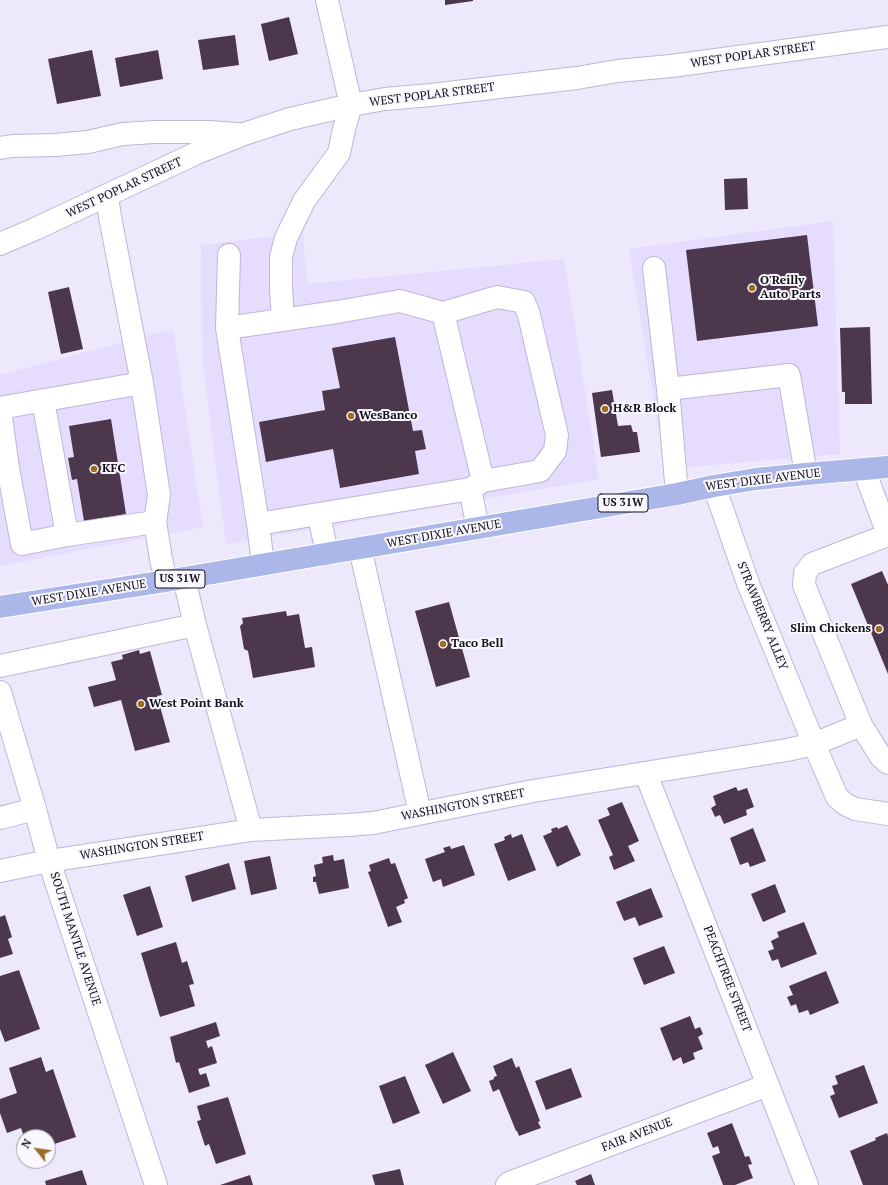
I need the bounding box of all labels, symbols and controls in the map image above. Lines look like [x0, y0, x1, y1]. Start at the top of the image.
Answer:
street label: WEST POPLAR STREET [690, 39, 816, 71]
street label: WEST POPLAR STREET [368, 80, 496, 110]
street label: WEST POPLAR STREET [64, 155, 184, 221]
place label: O'Reilly Auto Parts [760, 274, 821, 302]
marker: O'Reilly Auto Parts [747, 283, 757, 293]
place label: H&R Block [613, 402, 676, 416]
marker: H&R Block [600, 404, 610, 414]
place label: WesBanco [359, 409, 417, 423]
marker: WesBanco [346, 411, 356, 421]
place label: KFC [102, 462, 125, 476]
marker: KFC [89, 464, 99, 474]
street label: WEST DIXIE AVENUE [705, 466, 821, 494]
road number: US 31W [598, 494, 648, 512]
street label: WEST DIXIE AVENUE [386, 517, 502, 551]
street label: STRAWBERRY ALLEY [734, 560, 790, 672]
road number: US 31W [155, 570, 205, 588]
street label: WEST DIXIE AVENUE [31, 577, 147, 609]
place label: Slim Chickens [790, 622, 871, 636]
marker: Slim Chickens [874, 624, 884, 634]
place label: Taco Bell [451, 637, 504, 651]
marker: Taco Bell [438, 639, 448, 649]
place label: West Point Bank [149, 697, 244, 711]
marker: West Point Bank [136, 699, 146, 709]
street label: WASHINGTON STREET [400, 786, 526, 824]
street label: WASHINGTON STREET [79, 829, 205, 863]
street label: SOUTH MANTLE AVENUE [47, 870, 103, 1008]
street label: PEACHTREE STREET [700, 924, 754, 1034]
street label: FAIR AVENUE [600, 1115, 674, 1155]
north arrow [16, 1129, 56, 1169]
text: N [18, 1136, 35, 1151]

